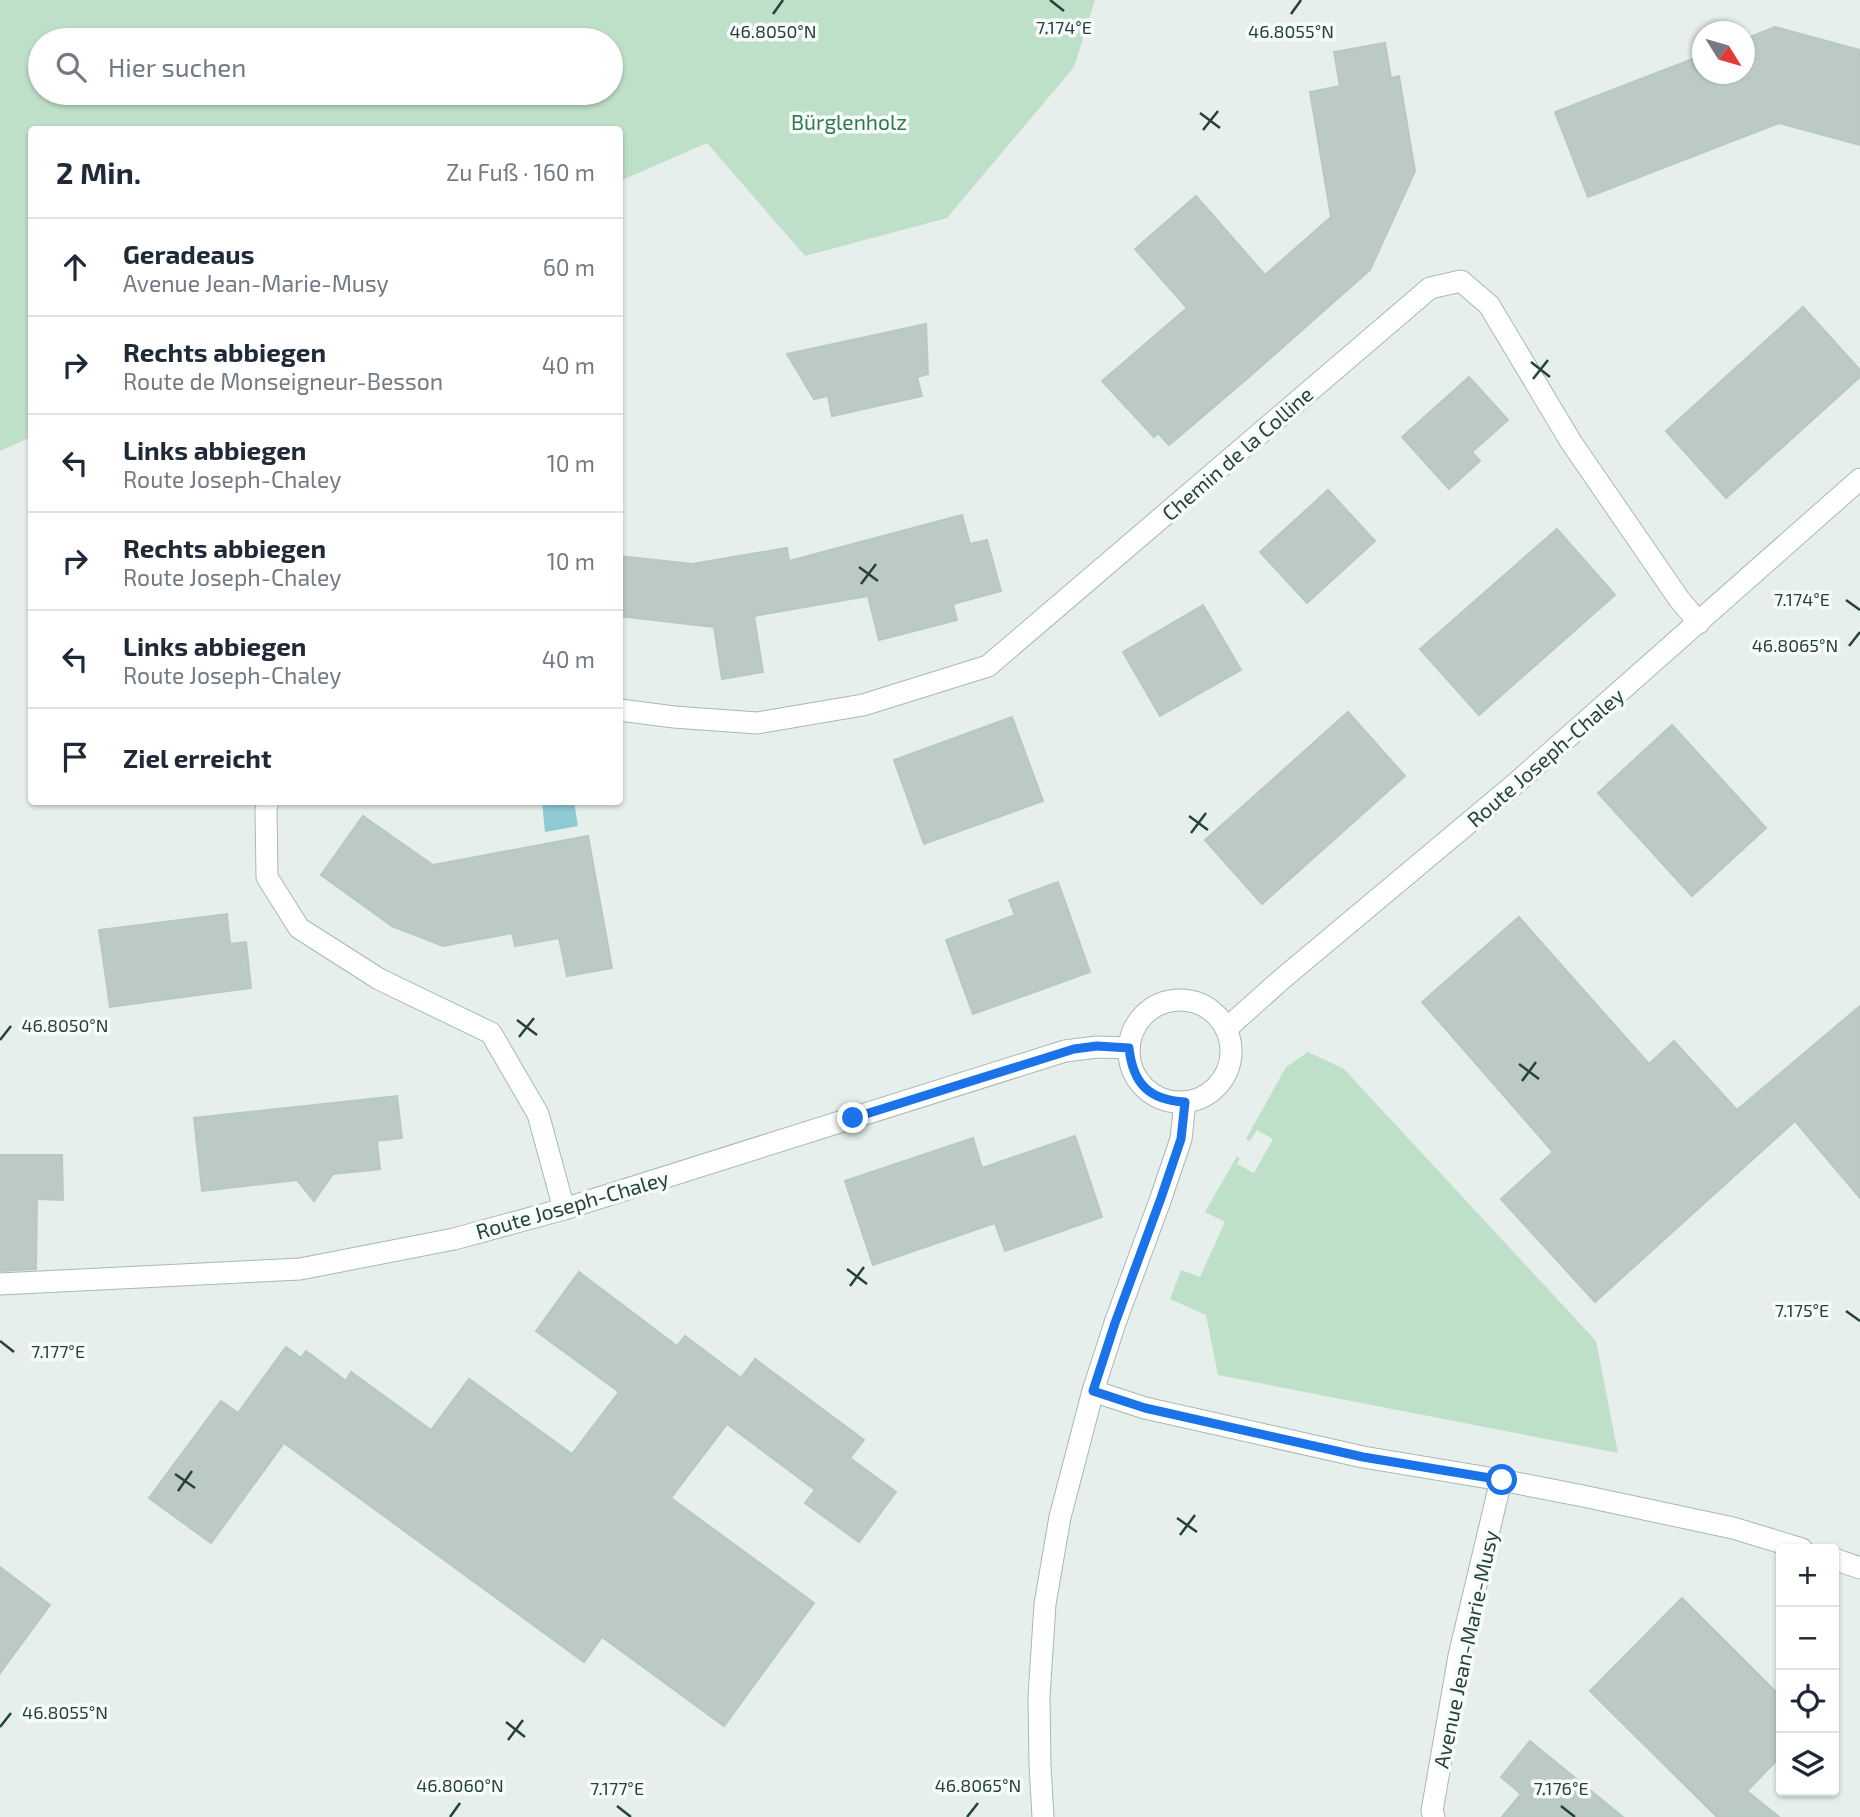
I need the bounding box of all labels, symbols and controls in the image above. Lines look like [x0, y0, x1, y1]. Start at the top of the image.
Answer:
text: 7.174°E [1036, 16, 1092, 38]
text: 46.8050°N [730, 20, 817, 42]
text: 46.8055°N [1248, 20, 1334, 42]
north arrow [1692, 21, 1755, 84]
search box [28, 28, 623, 105]
icon: search [52, 48, 90, 86]
text: Hier suchen [108, 51, 246, 82]
park label: Bürglenholz [791, 109, 907, 134]
text: 2 Min. [56, 154, 141, 190]
text: Zu Fuß · 160 m [446, 158, 595, 186]
text: Geradeaus [123, 238, 255, 269]
icon: ahead [56, 248, 94, 286]
text: 60 m [543, 253, 595, 281]
text: Avenue Jean-Marie-Musy [123, 269, 389, 297]
text: Rechts abbiegen [123, 336, 326, 367]
icon: right [56, 346, 94, 384]
text: 40 m [542, 351, 595, 379]
text: Route de Monseigneur-Besson [123, 367, 443, 395]
street label: Chemin de la Colline [1157, 381, 1317, 525]
text: Links abbiegen [123, 434, 307, 465]
icon: left [56, 444, 94, 482]
text: 10 m [547, 449, 595, 477]
text: Route Joseph-Chaley [123, 465, 341, 493]
text: Rechts abbiegen [123, 532, 326, 563]
icon: right [56, 542, 94, 580]
text: 10 m [547, 547, 595, 575]
text: Route Joseph-Chaley [123, 563, 341, 591]
text: 7.174°E [1774, 588, 1830, 610]
text: Links abbiegen [123, 630, 307, 661]
text: 46.8065°N [1752, 634, 1838, 656]
icon: left [56, 640, 94, 678]
text: 40 m [542, 645, 595, 673]
text: Route Joseph-Chaley [123, 661, 341, 689]
street label: Route Joseph-Chaley [1462, 682, 1628, 832]
icon: arrive [56, 738, 94, 776]
text: Ziel erreicht [123, 742, 272, 773]
text: 46.8050°N [22, 1014, 109, 1036]
route end [837, 1102, 868, 1133]
street label: Route Joseph-Chaley [473, 1165, 671, 1243]
text: 7.175°E [1775, 1299, 1829, 1321]
text: 7.177°E [31, 1340, 85, 1362]
route start [1486, 1464, 1517, 1495]
street label: Avenue Jean-Marie-Musy [1428, 1528, 1502, 1770]
map controls [1776, 1544, 1839, 1796]
button: + [1776, 1544, 1839, 1607]
button: − [1776, 1607, 1839, 1670]
button: locate [1776, 1670, 1839, 1733]
text: 46.8055°N [22, 1701, 108, 1723]
button: layers [1776, 1733, 1839, 1796]
text: 46.8060°N [416, 1774, 504, 1796]
text: 46.8065°N [935, 1774, 1021, 1796]
text: 7.177°E [590, 1777, 644, 1799]
text: 7.176°E [1533, 1777, 1589, 1799]

